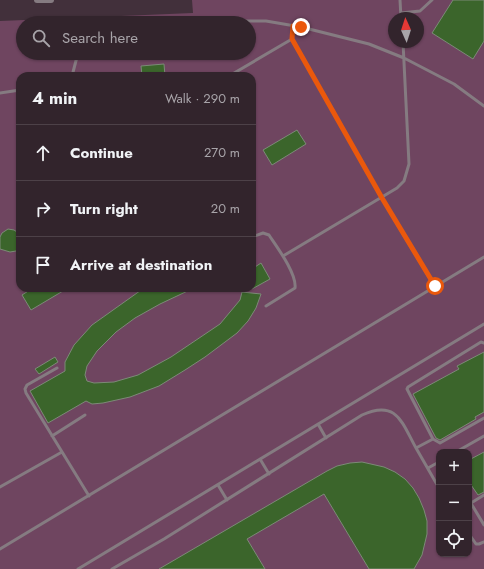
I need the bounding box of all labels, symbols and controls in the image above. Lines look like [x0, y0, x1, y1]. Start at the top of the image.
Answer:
north arrow [388, 12, 424, 48]
search box [16, 16, 256, 60]
route end [292, 18, 310, 36]
icon: search [30, 27, 52, 49]
text: Search here [62, 27, 138, 49]
text: 4 min [32, 86, 77, 110]
text: Walk · 290 m [165, 89, 240, 108]
icon: ahead [32, 142, 54, 164]
text: Continue [70, 142, 133, 164]
text: 270 m [204, 143, 240, 162]
icon: right [32, 198, 54, 220]
text: Turn right [70, 198, 138, 220]
text: 20 m [211, 199, 240, 218]
icon: arrive [32, 254, 54, 276]
text: Arrive at destination [70, 254, 212, 276]
route start [426, 277, 444, 295]
map controls [436, 449, 472, 557]
button: + [436, 449, 472, 485]
button: − [436, 485, 472, 521]
button: locate [436, 521, 472, 557]

